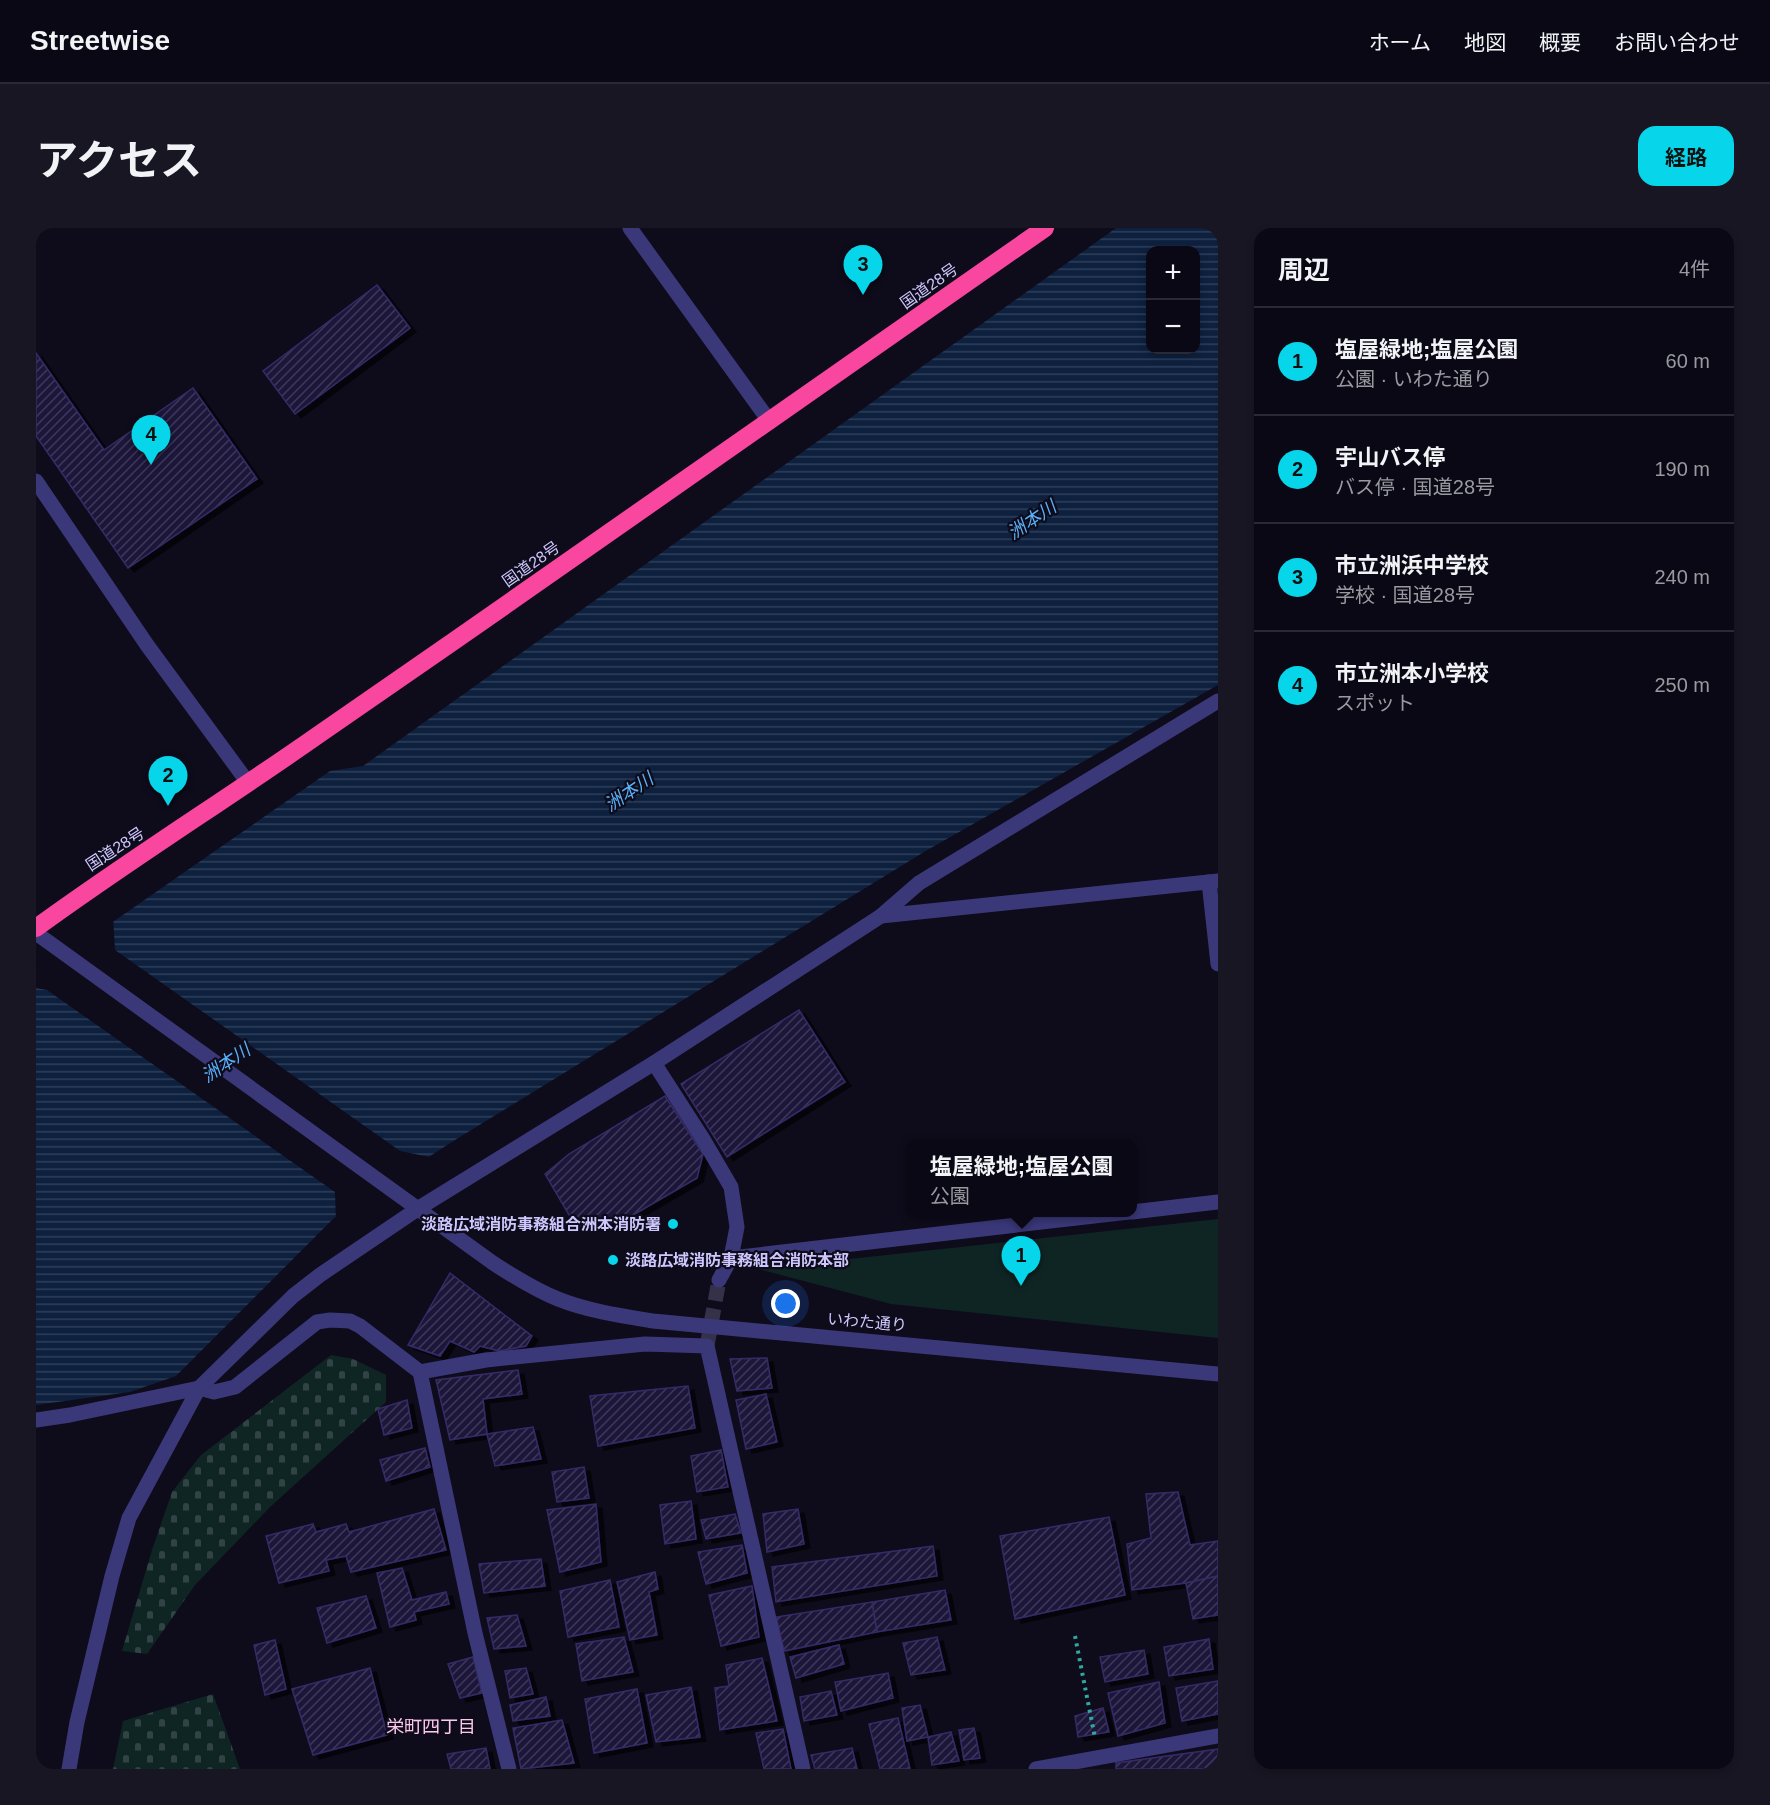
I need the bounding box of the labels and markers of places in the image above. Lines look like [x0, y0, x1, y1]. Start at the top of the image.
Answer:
pin: 3 [844, 245, 882, 295]
pin: 4 [132, 416, 170, 465]
pin: 2 [148, 756, 188, 806]
place label: 淡路広域消防事務組合洲本消防署 [421, 1216, 661, 1233]
marker: 淡路広域消防事務組合洲本消防署 [666, 1217, 680, 1231]
pin: 1 [1002, 1236, 1040, 1286]
place label: 淡路広域消防事務組合消防本部 [625, 1252, 849, 1269]
marker: 淡路広域消防事務組合消防本部 [606, 1253, 620, 1267]

